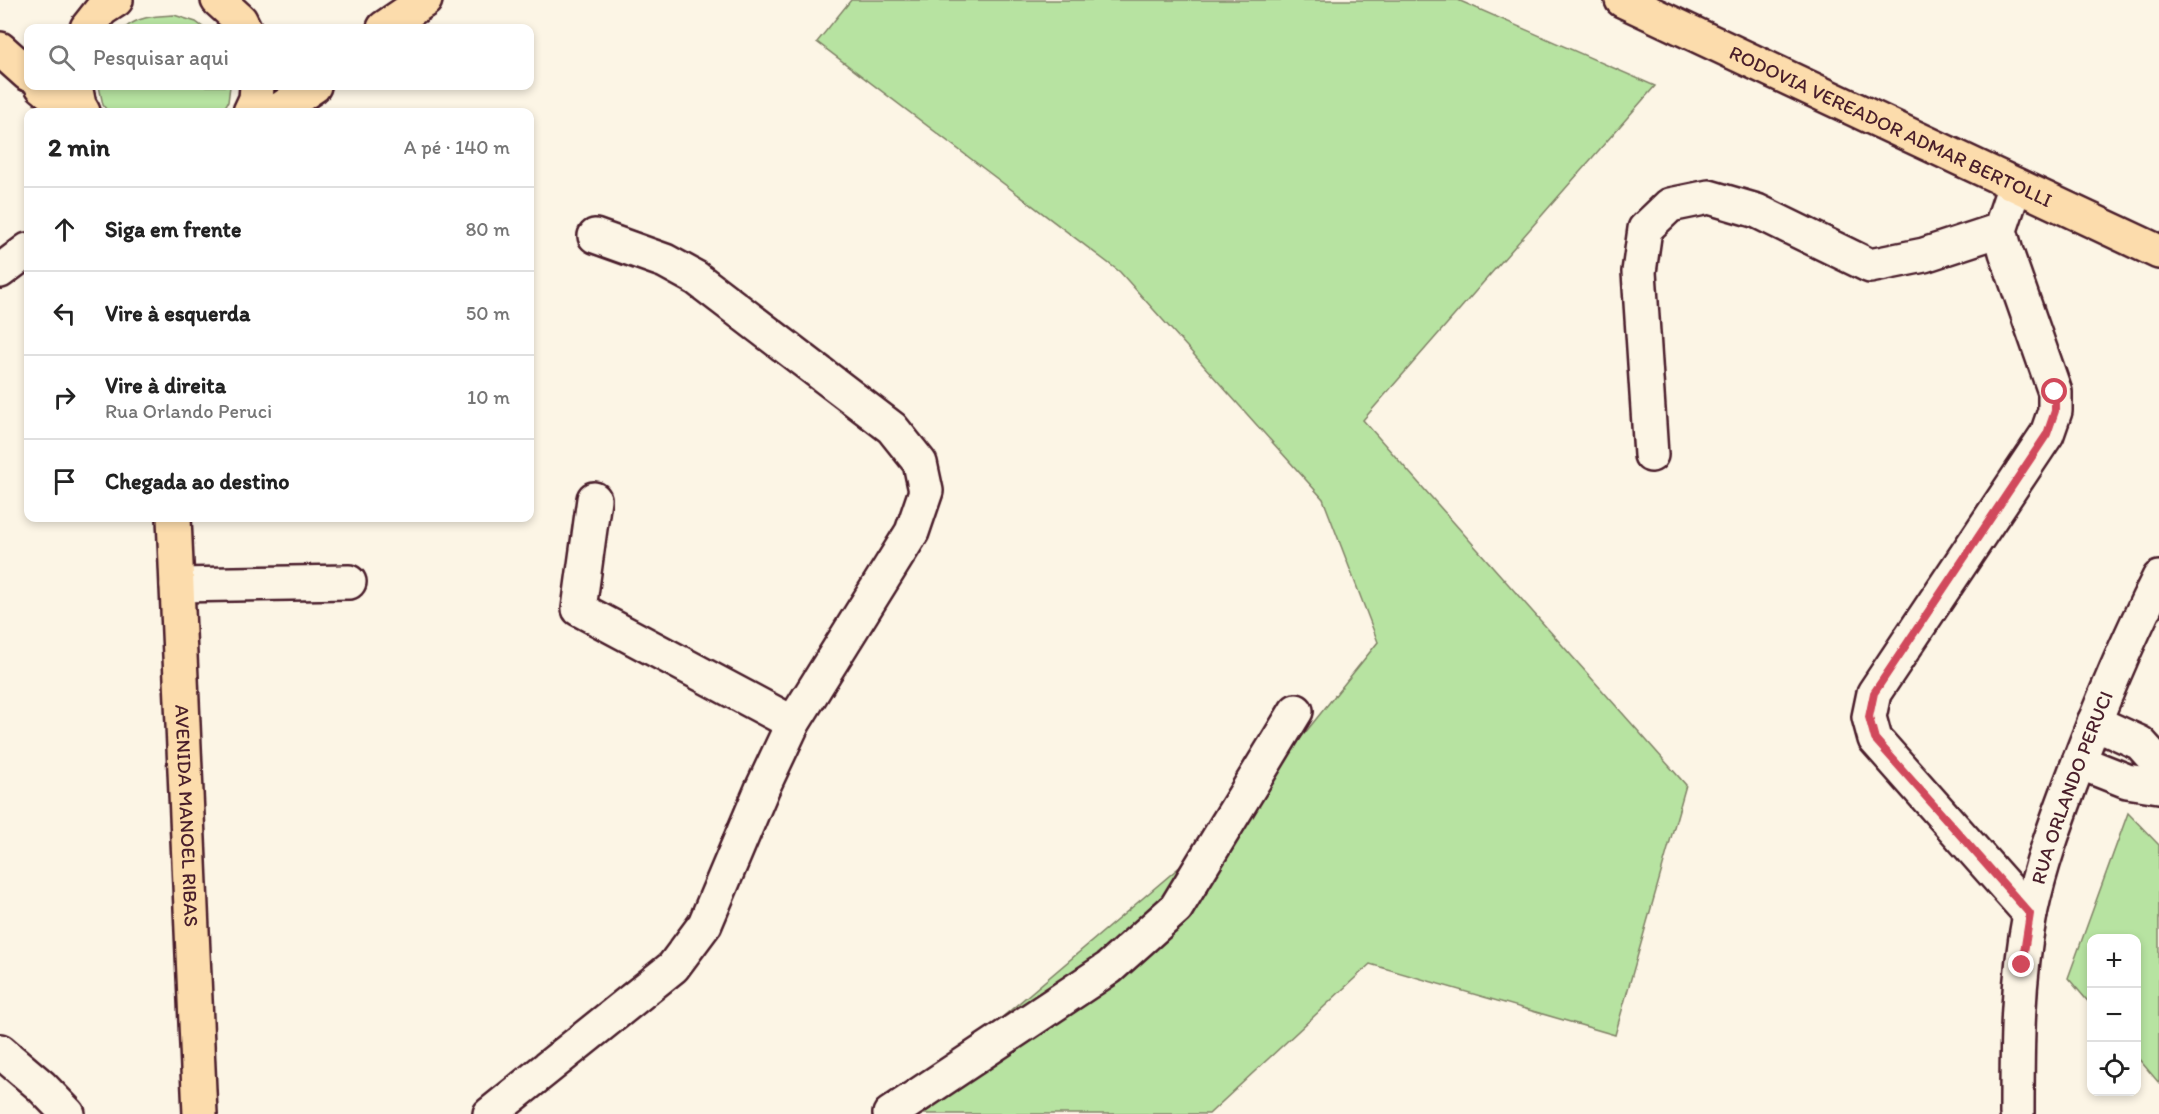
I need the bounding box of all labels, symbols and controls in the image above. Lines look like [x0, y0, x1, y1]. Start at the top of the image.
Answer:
search box [24, 24, 534, 90]
street label: RODOVIA VEREADOR ADMAR BERTOLLI [1726, 40, 2056, 212]
icon: search [45, 41, 78, 74]
text: Pesquisar aqui [93, 44, 229, 71]
text: 2 min [48, 131, 110, 163]
text: A pé · 140 m [404, 135, 510, 159]
icon: ahead [48, 213, 81, 246]
text: Siga em frente [105, 216, 241, 243]
text: 80 m [465, 217, 510, 241]
icon: left [48, 297, 81, 330]
text: Vire à esquerda [105, 300, 250, 327]
text: 50 m [466, 301, 510, 325]
text: Vire à direita [105, 372, 226, 399]
route start [2041, 378, 2067, 404]
icon: right [48, 381, 81, 414]
text: 10 m [467, 385, 510, 409]
text: Rua Orlando Peruci [105, 399, 272, 423]
icon: arrive [48, 465, 81, 498]
text: Chegada ao destino [105, 468, 289, 495]
street label: RUA ORLANDO PERUCI [2026, 687, 2118, 887]
street label: AVENIDA MANOEL RIBAS [170, 704, 204, 928]
map controls [2087, 934, 2141, 1096]
button: + [2087, 934, 2141, 988]
route end [2008, 951, 2034, 977]
button: − [2087, 988, 2141, 1042]
button: locate [2087, 1042, 2141, 1096]

